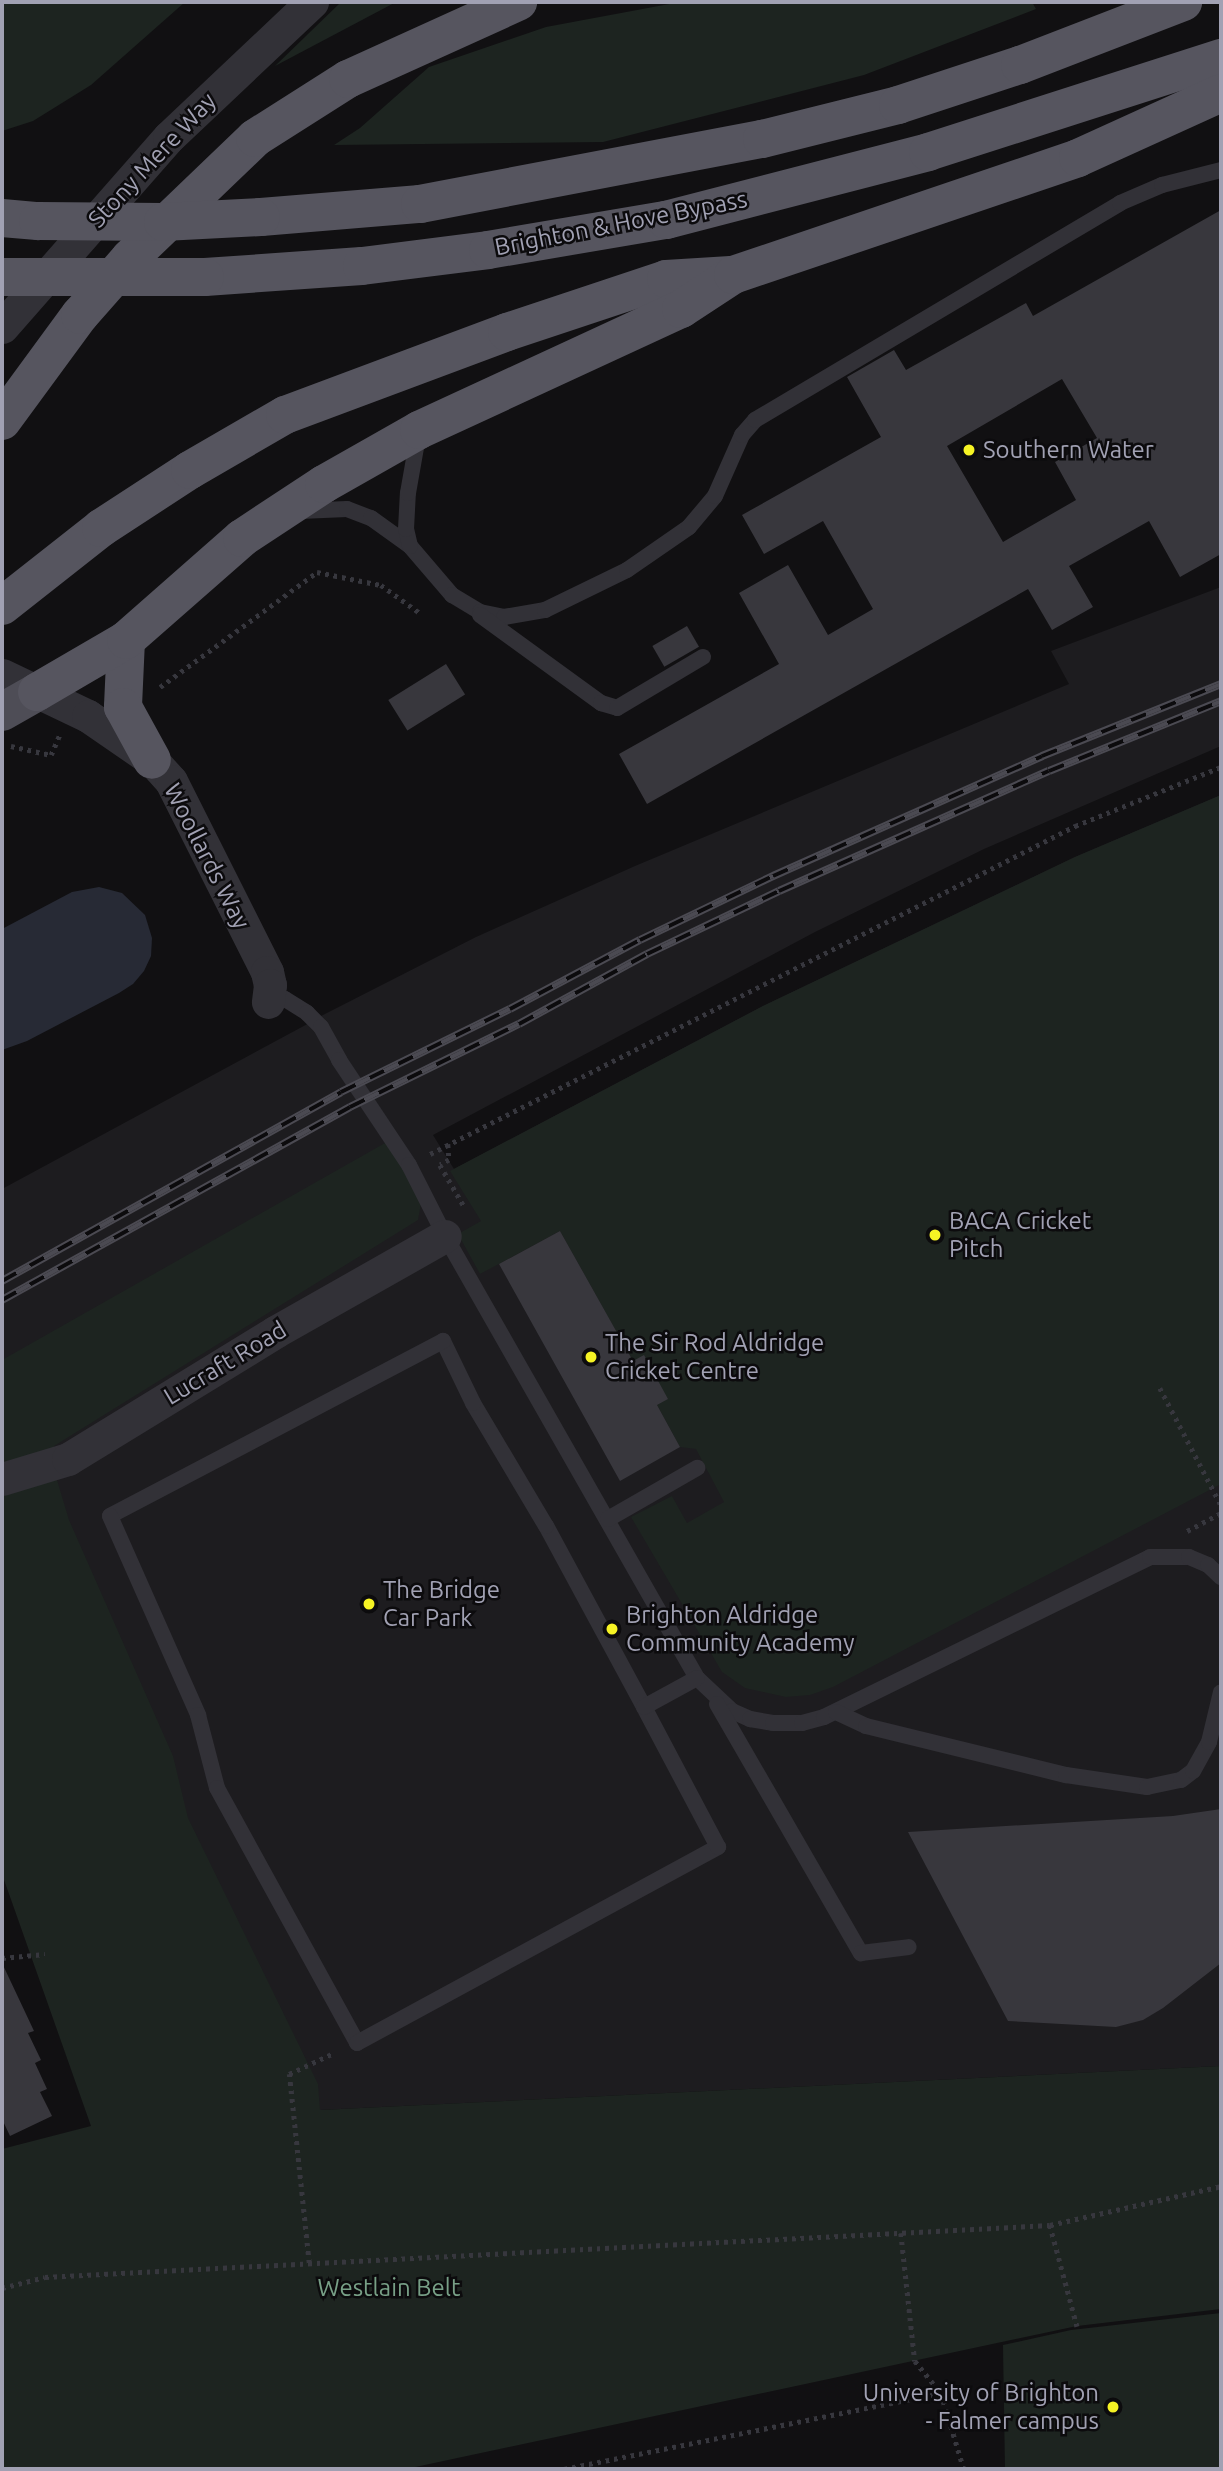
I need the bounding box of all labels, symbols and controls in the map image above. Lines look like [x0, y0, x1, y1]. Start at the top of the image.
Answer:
street label: Stony Mere Way [82, 87, 222, 233]
street label: Brighton & Hove Bypass [492, 184, 750, 262]
place label: Southern Water [983, 436, 1154, 464]
marker: Southern Water [961, 442, 977, 458]
street label: Woollards Way [158, 778, 256, 934]
place label: BACA Cricket Pitch [949, 1207, 1091, 1263]
marker: BACA Cricket Pitch [927, 1227, 943, 1243]
street label: Lucraft Road [158, 1315, 292, 1411]
place label: The Sir Rod Aldridge Cricket Centre [605, 1329, 824, 1385]
marker: The Sir Rod Aldridge Cricket Centre [583, 1349, 599, 1365]
place label: The Bridge Car Park [383, 1576, 500, 1632]
marker: The Bridge Car Park [361, 1596, 377, 1612]
place label: Brighton Aldridge Community Academy [626, 1601, 854, 1657]
marker: Brighton Aldridge Community Academy [604, 1621, 620, 1637]
park label: Westlain Belt [318, 2274, 460, 2302]
place label: University of Brighton - Falmer campus [863, 2379, 1099, 2435]
marker: University of Brighton - Falmer campus [1105, 2399, 1121, 2415]

